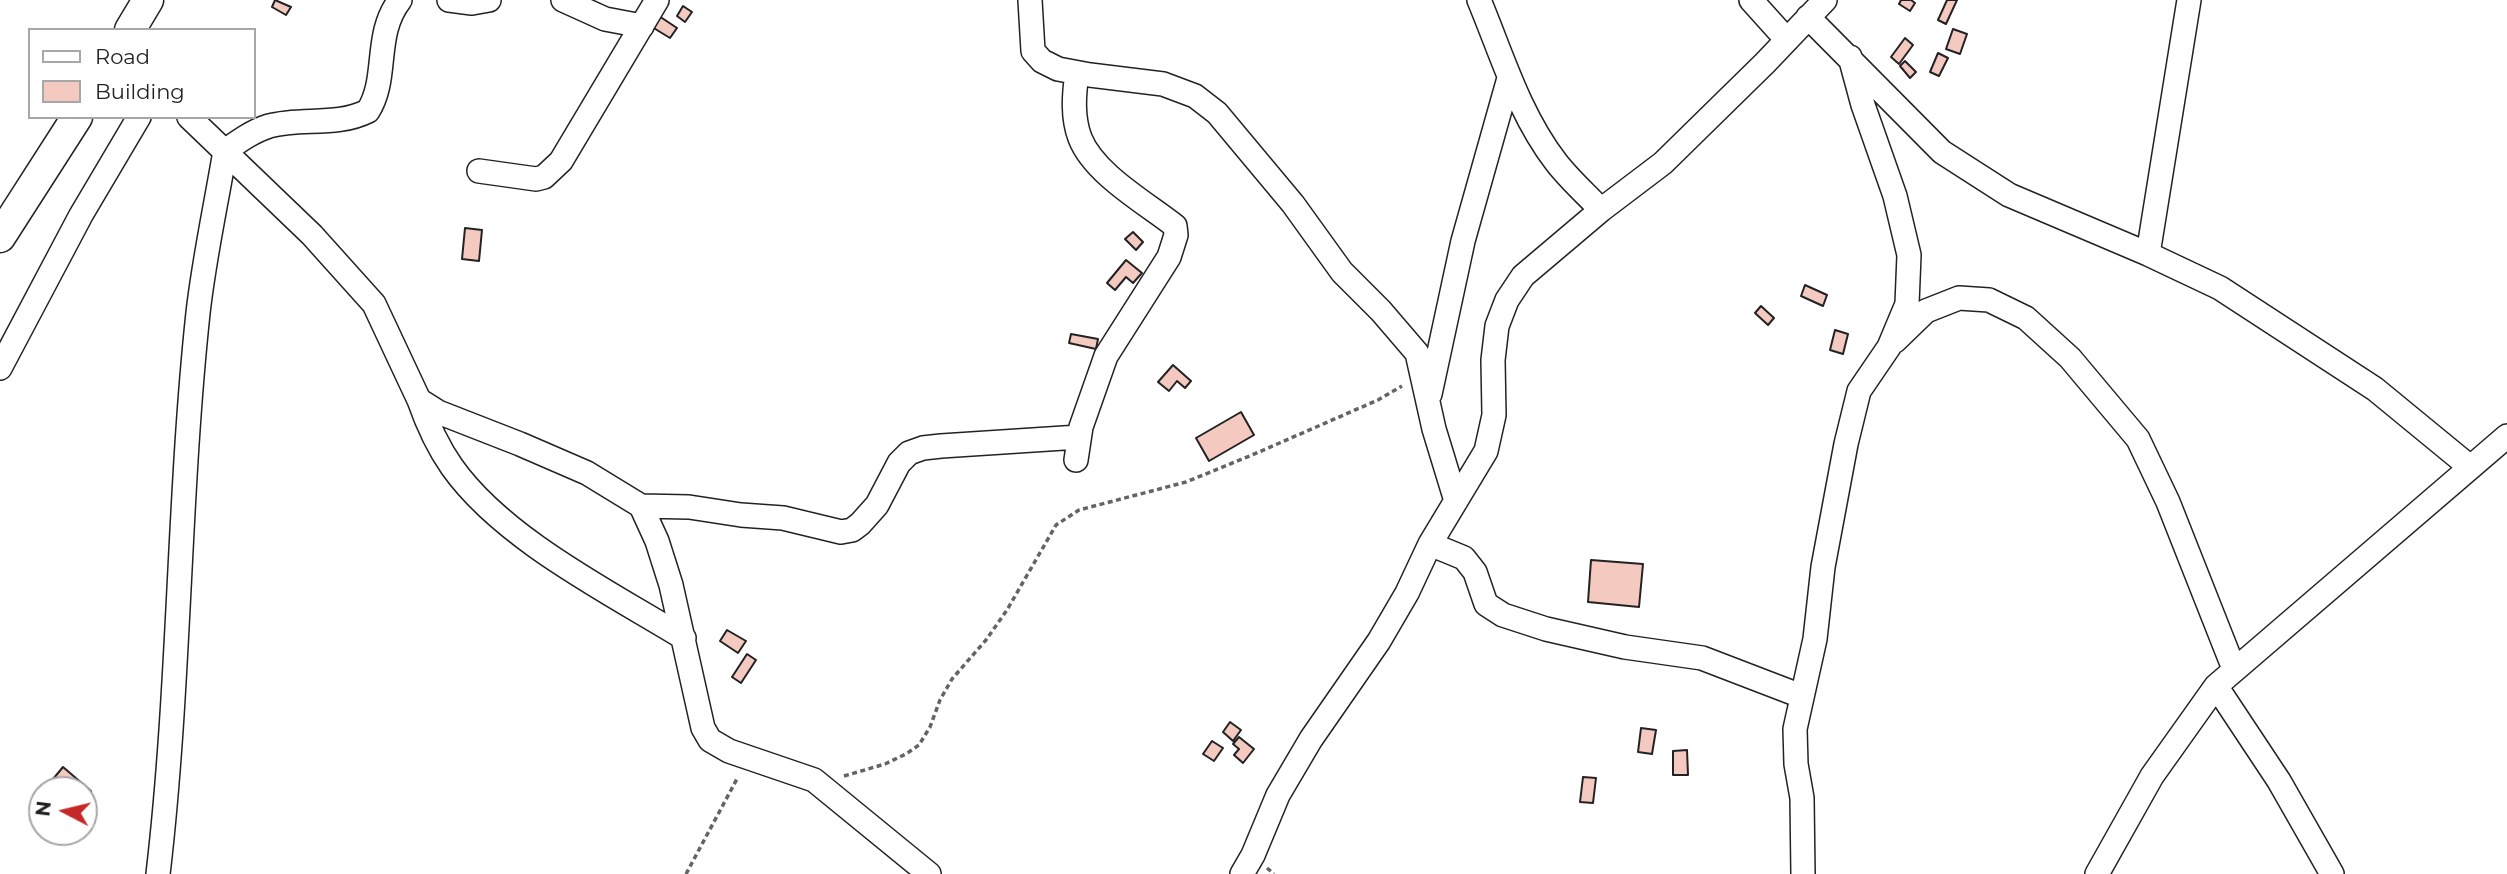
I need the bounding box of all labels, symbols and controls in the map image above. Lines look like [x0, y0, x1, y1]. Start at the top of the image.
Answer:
legend [28, 28, 256, 119]
text: Road [95, 44, 150, 69]
text: Building [95, 79, 185, 104]
north arrow [28, 776, 98, 846]
text: N [31, 800, 56, 818]

